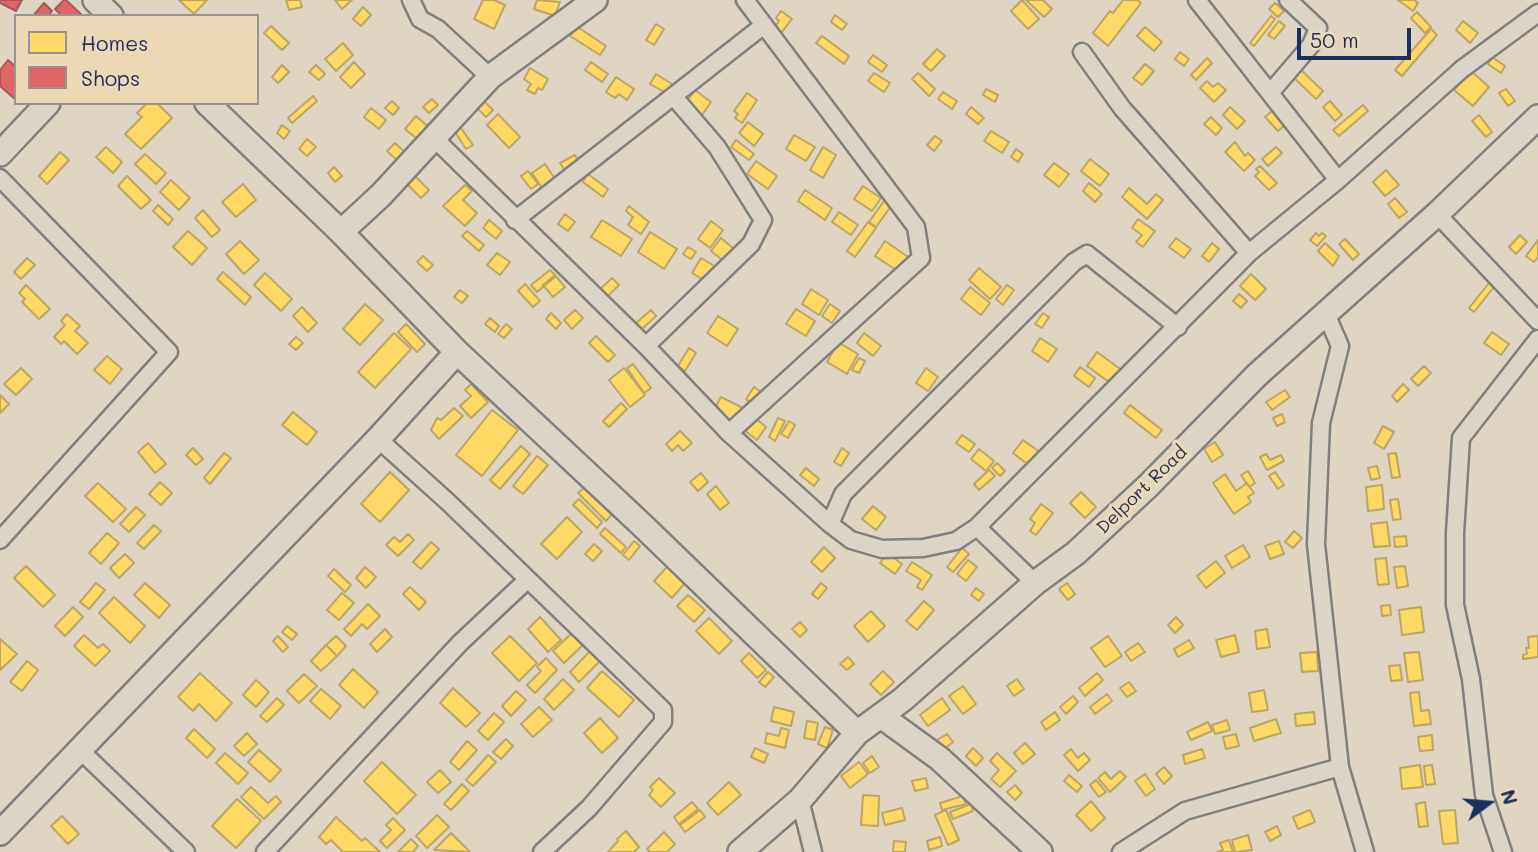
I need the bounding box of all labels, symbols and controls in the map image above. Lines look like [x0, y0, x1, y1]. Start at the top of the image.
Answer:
legend [14, 14, 259, 105]
scale bar [1300, 14, 1414, 58]
text: 50 m [1310, 26, 1359, 53]
text: Homes [81, 29, 148, 56]
text: Shops [81, 64, 140, 91]
street label: Delport Road [1092, 441, 1192, 539]
north arrow [1454, 768, 1524, 838]
text: N [1496, 787, 1524, 807]

